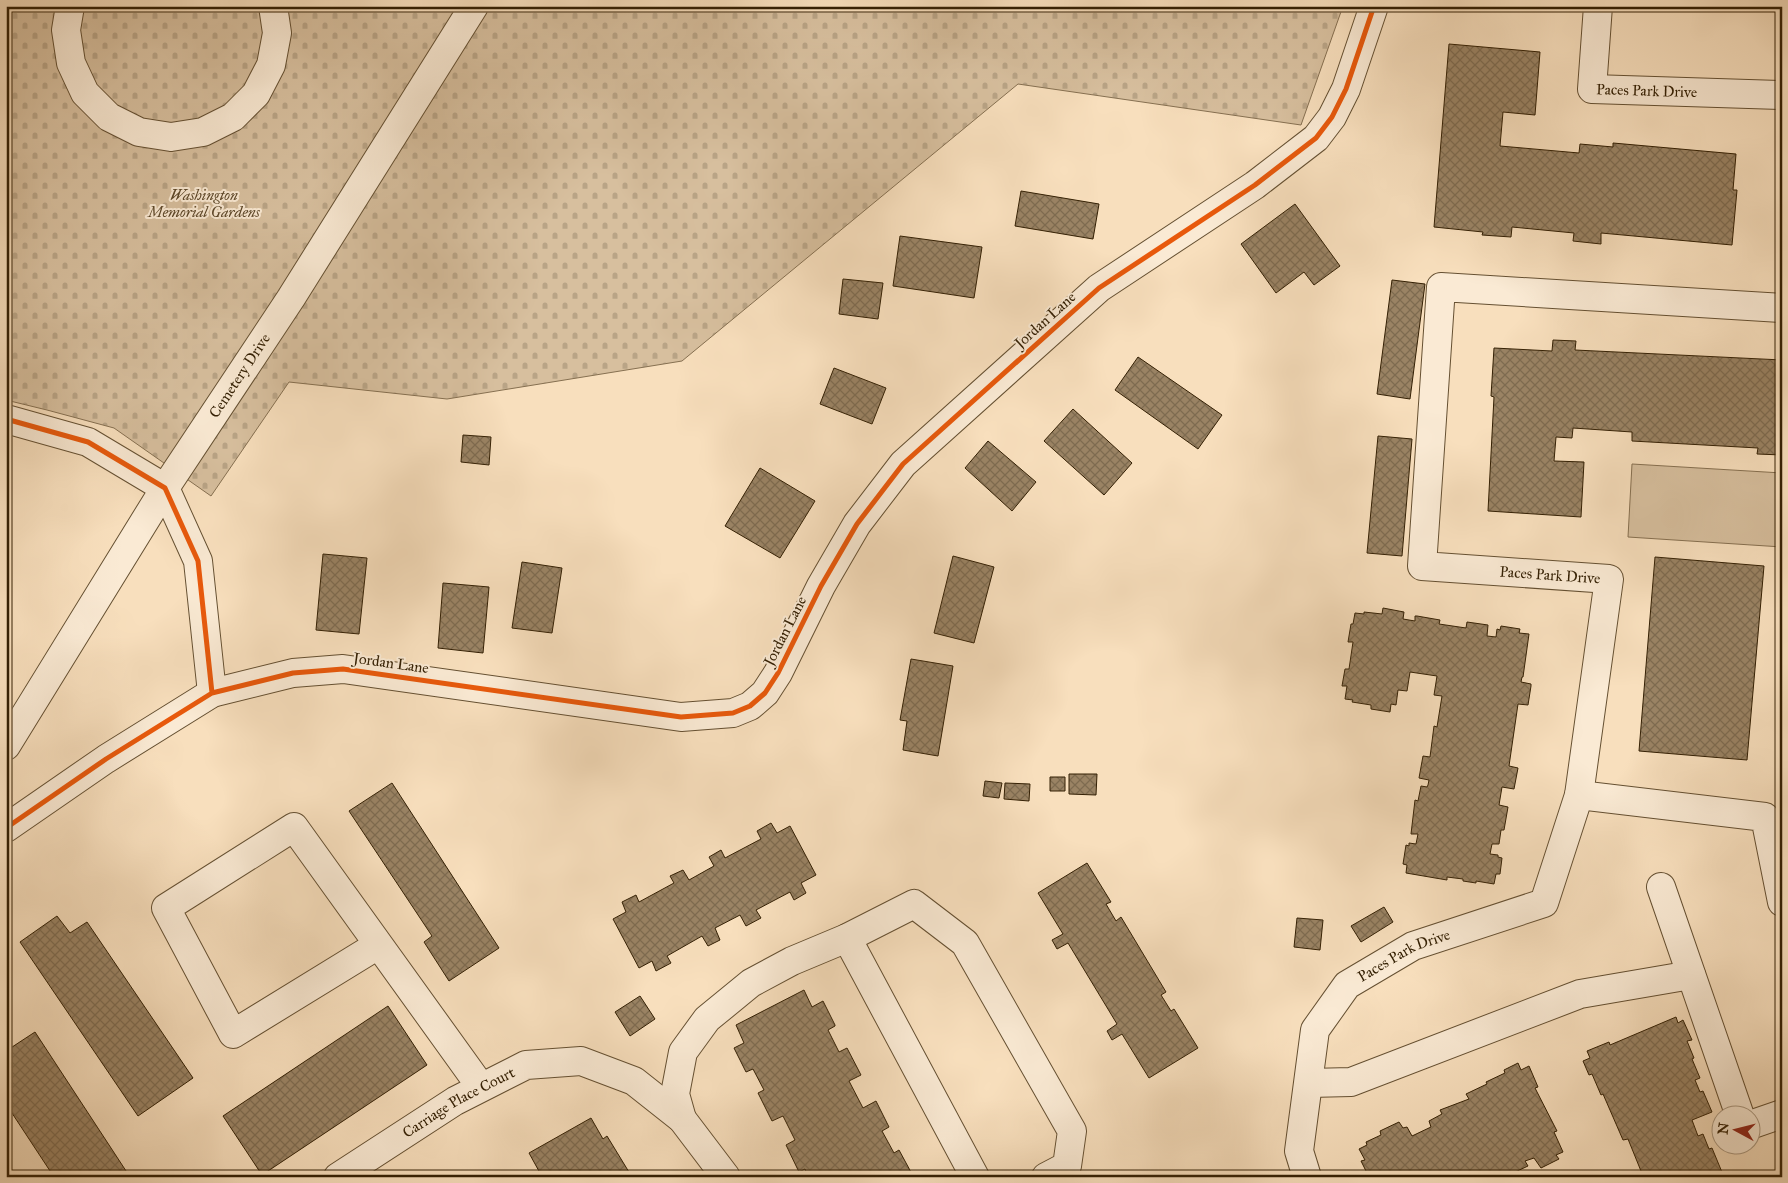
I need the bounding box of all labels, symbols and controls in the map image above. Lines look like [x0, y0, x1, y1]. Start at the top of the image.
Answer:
street label: Paces Park Drive [1596, 80, 1698, 101]
park label: Washington Memorial Gardens [146, 186, 261, 221]
street label: Jordan Lane [1009, 288, 1080, 354]
street label: Cemetery Drive [205, 330, 274, 421]
street label: Paces Park Drive [1499, 563, 1601, 587]
street label: Jordan Lane [759, 593, 811, 671]
street label: Jordan Lane [350, 649, 430, 678]
street label: Paces Park Drive [1354, 925, 1452, 986]
street label: Carriage Place Court [399, 1063, 518, 1142]
north arrow [1710, 1106, 1760, 1156]
text: N [1714, 1121, 1733, 1135]

